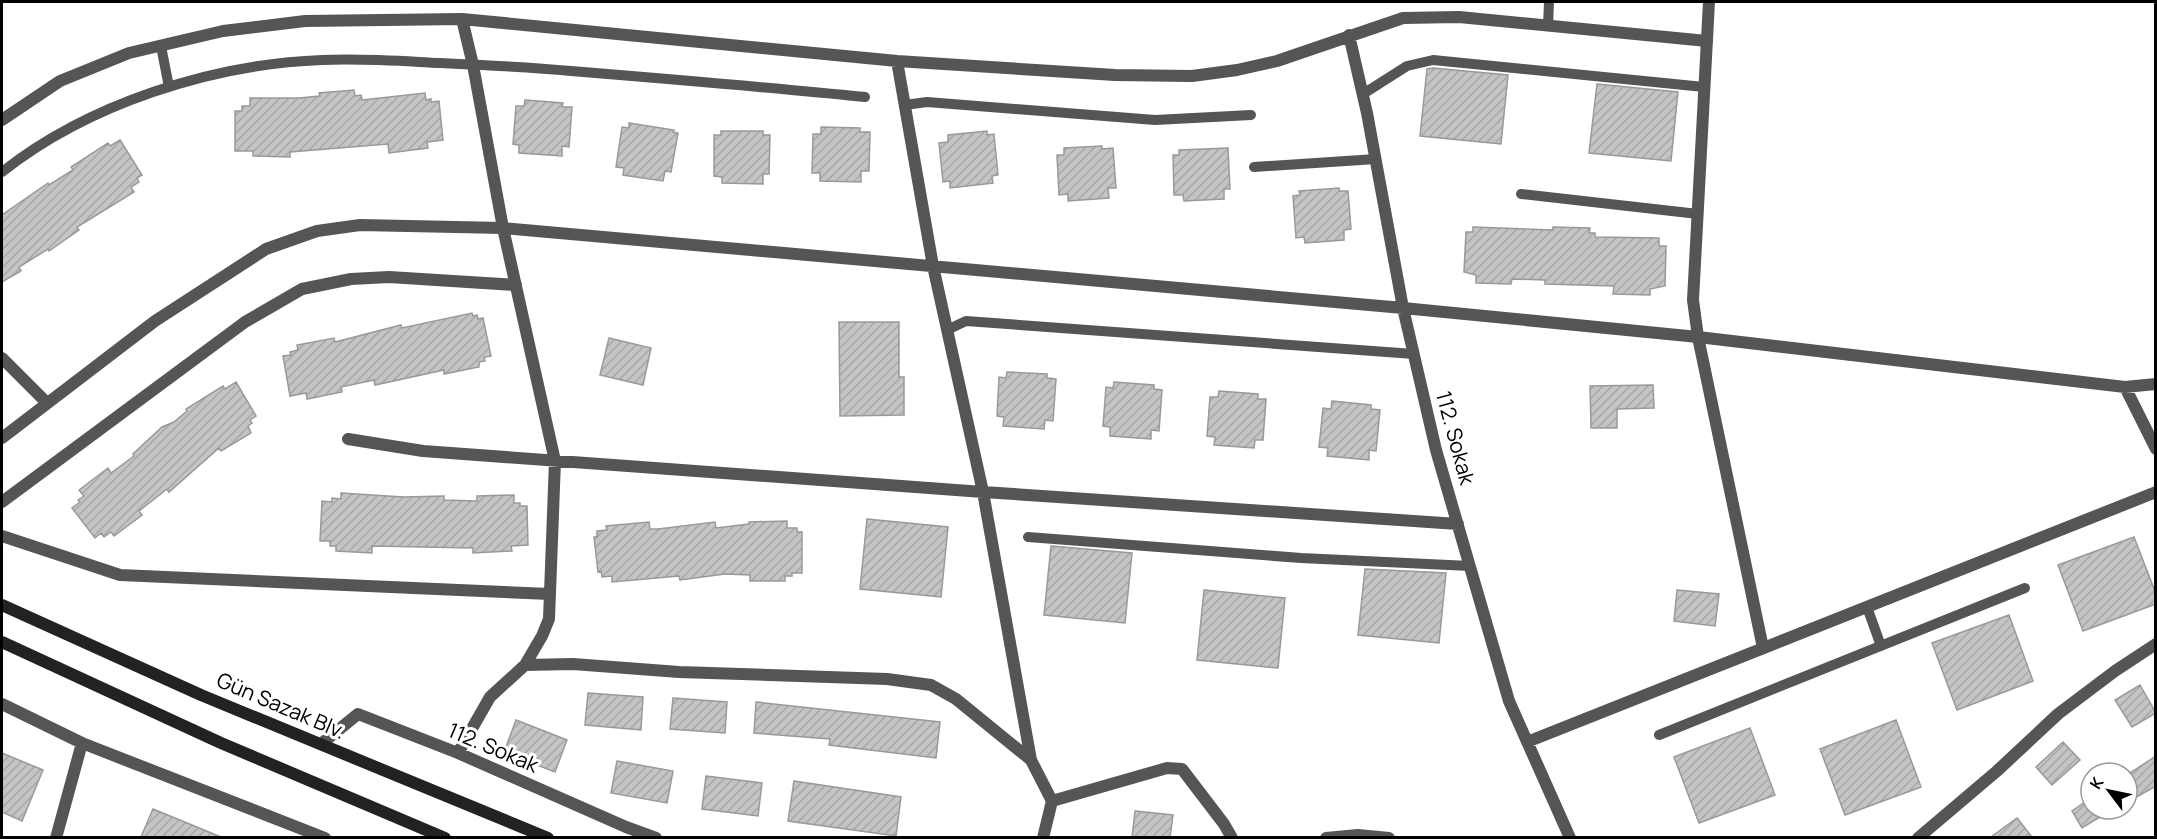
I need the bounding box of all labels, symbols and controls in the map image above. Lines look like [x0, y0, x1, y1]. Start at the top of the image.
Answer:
street label: 112. Sokak [1430, 388, 1482, 488]
street label: Gün Sazak Blv. [213, 665, 350, 745]
street label: 112. Sokak [444, 715, 543, 779]
north arrow [2079, 761, 2139, 821]
text: K [2084, 772, 2109, 793]

